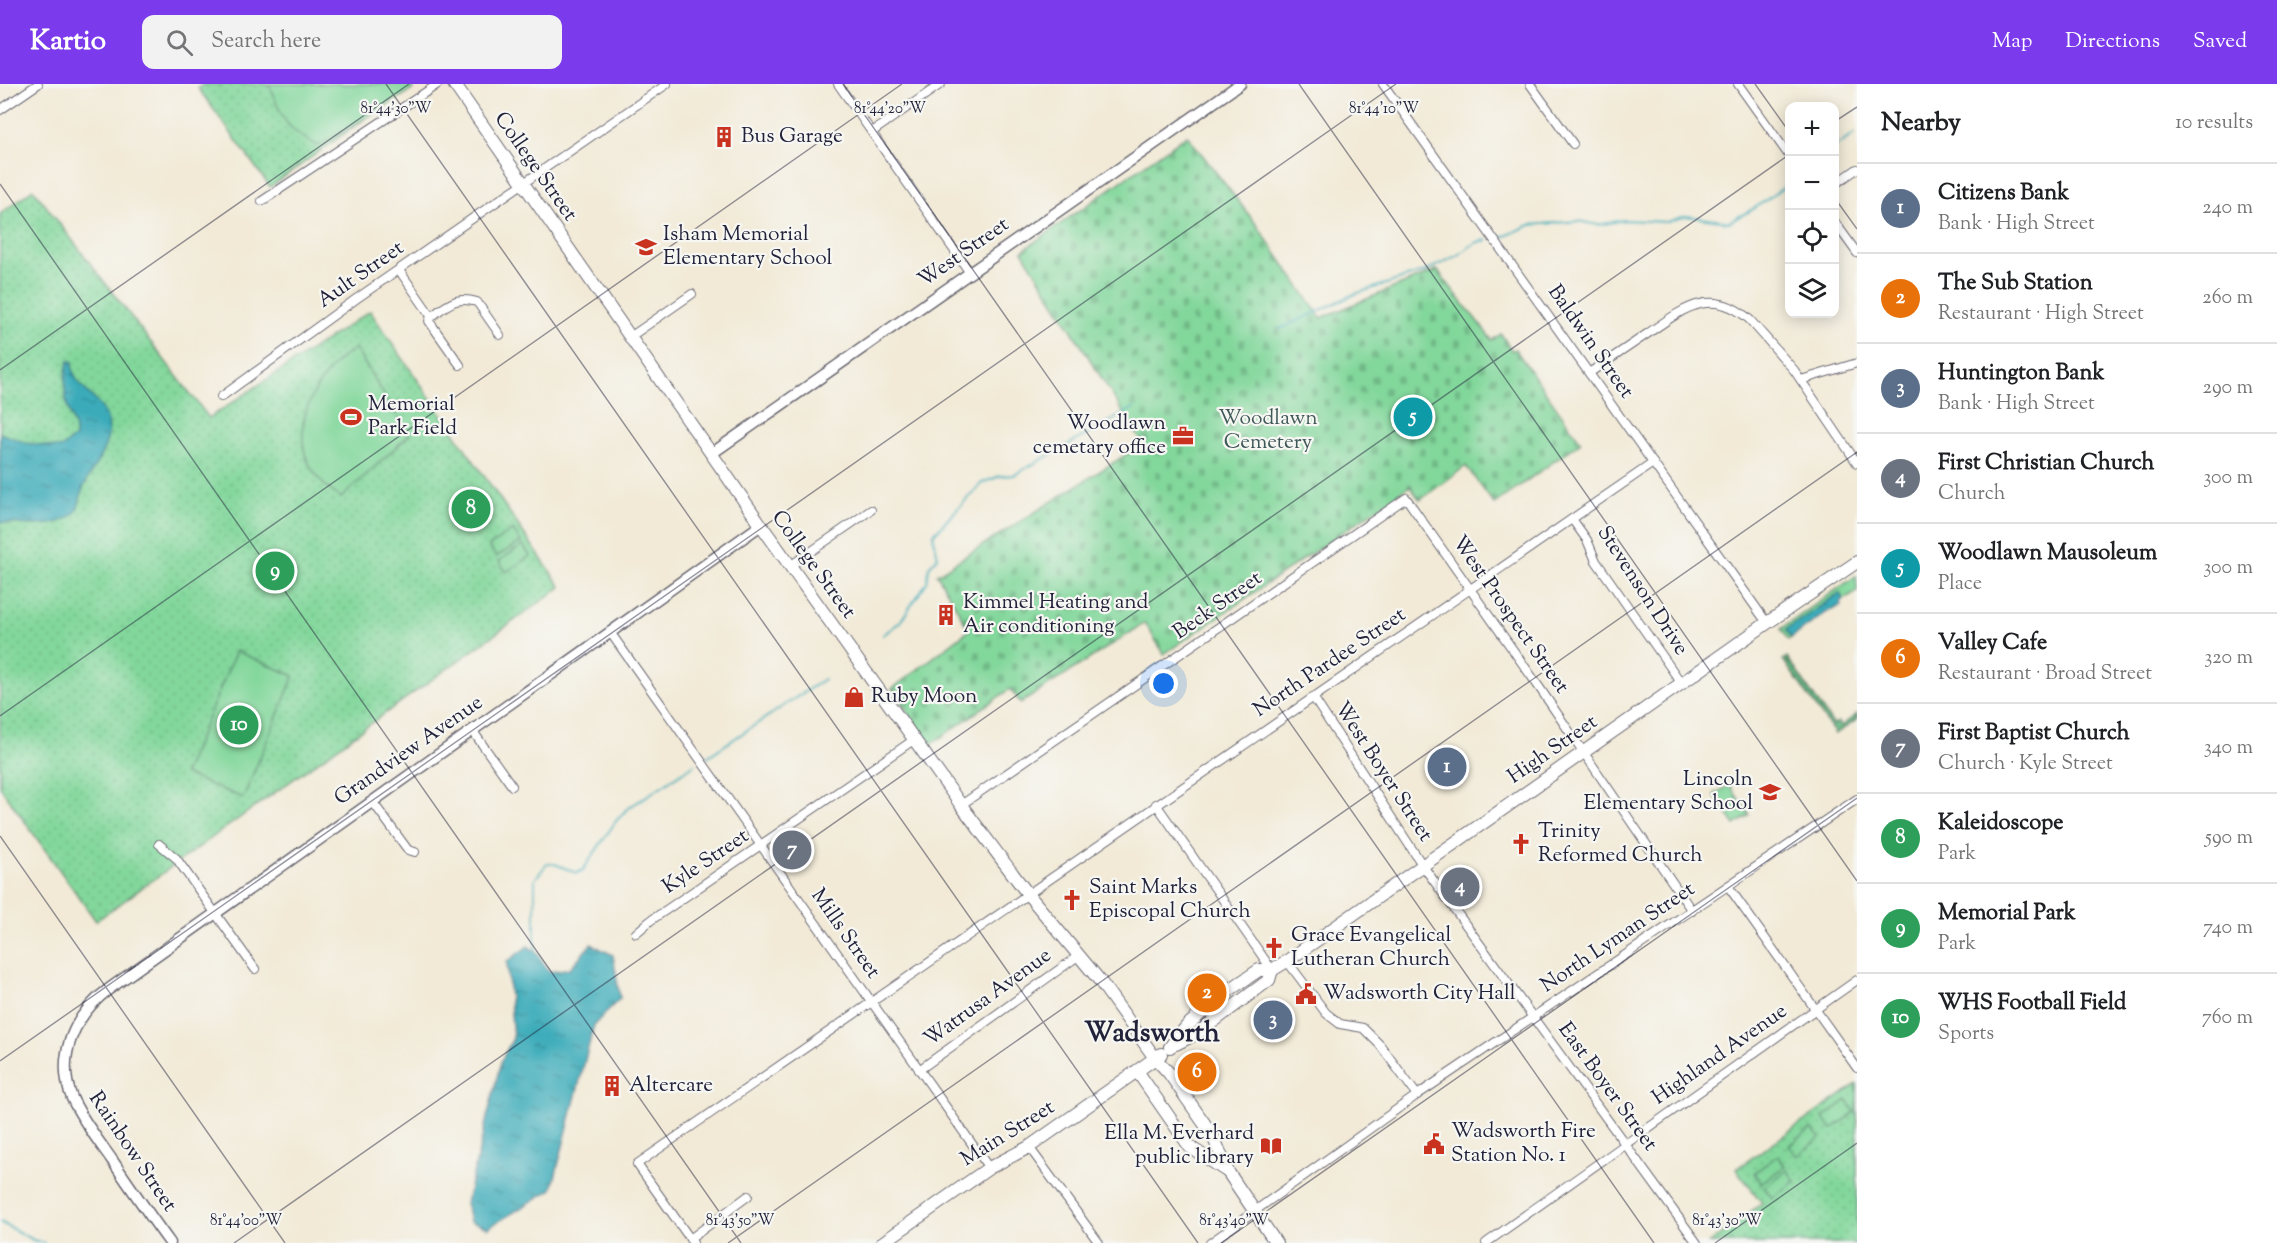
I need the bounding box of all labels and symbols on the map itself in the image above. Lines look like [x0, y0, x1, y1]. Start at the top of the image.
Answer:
text: 81°44'30"W [361, 99, 432, 120]
text: 81°44'20"W [854, 99, 926, 120]
text: 81°44'10"W [1349, 99, 1419, 120]
street label: College Street [486, 106, 584, 228]
place label: Bus Garage [741, 122, 843, 152]
building icon: Bus Garage [712, 125, 736, 149]
street label: West Street [912, 211, 1016, 295]
place label: Isham Memorial Elementary School [663, 220, 833, 274]
street label: Ault Street [311, 234, 411, 316]
school or university icon: Isham Memorial Elementary School [634, 235, 658, 259]
street label: Baldwin Street [1540, 279, 1640, 405]
place label: Memorial Park Field [368, 390, 457, 444]
pin: 5 [1394, 394, 1432, 440]
park label: Woodlawn Cemetery [1218, 404, 1318, 458]
sports icon: Memorial Park Field [339, 405, 363, 429]
place label: Woodlawn cemetary office [1033, 409, 1166, 463]
office icon: Woodlawn cemetary office [1171, 424, 1195, 448]
pin: 8 [452, 486, 490, 532]
street label: College Street [763, 505, 863, 625]
street label: Stevenson Drive [1589, 520, 1695, 662]
street label: West Prospect Street [1444, 530, 1576, 700]
pin: 9 [256, 548, 294, 594]
street label: Beck Street [1167, 564, 1269, 648]
place label: Kimmel Heating and Air conditioning [963, 588, 1149, 642]
street label: North Pardee Street [1248, 601, 1412, 725]
building icon: Kimmel Heating and Air conditioning [934, 603, 958, 627]
your location [1149, 669, 1178, 698]
place label: Ruby Moon [871, 682, 978, 712]
shop icon: Ruby Moon [842, 685, 866, 709]
street label: Grandview Avenue [329, 688, 489, 814]
street label: West Boyer Street [1326, 696, 1440, 848]
pin: 10 [220, 702, 258, 748]
street label: High Street [1502, 708, 1604, 792]
pin: 1 [1428, 744, 1466, 790]
place label: Lincoln Elementary School [1584, 765, 1753, 819]
school or university icon: Lincoln Elementary School [1758, 780, 1782, 804]
place label: Trinity Reformed Church [1538, 817, 1702, 871]
street label: Kyle Street [657, 822, 755, 902]
pin: 7 [772, 828, 812, 873]
church icon: Trinity Reformed Church [1509, 832, 1533, 856]
pin: 4 [1440, 864, 1480, 910]
place label: Saint Marks Episcopal Church [1089, 873, 1251, 927]
street label: North Lyman Street [1535, 875, 1701, 1001]
street label: Mills Street [803, 883, 887, 985]
church icon: Saint Marks Episcopal Church [1060, 888, 1084, 912]
place label: Grace Evangelical Lutheran Church [1291, 921, 1451, 975]
church icon: Grace Evangelical Lutheran Church [1262, 936, 1286, 960]
street label: Watrusa Avenue [918, 941, 1058, 1055]
pin: 2 [1188, 970, 1226, 1016]
place label: Wadsworth City Hall [1323, 979, 1516, 1009]
public building icon: Wadsworth City Hall [1294, 982, 1318, 1006]
street label: Highland Avenue [1646, 997, 1794, 1113]
pin: 3 [1254, 998, 1292, 1042]
district label: Wadsworth [1084, 1015, 1220, 1054]
street label: East Boyer Street [1550, 1016, 1664, 1158]
pin: 6 [1178, 1050, 1216, 1094]
place label: Altercare [629, 1071, 713, 1101]
building icon: Altercare [600, 1074, 624, 1098]
street label: Rainbow Street [81, 1086, 183, 1218]
street label: Main Street [955, 1093, 1061, 1175]
place label: Wadsworth Fire Station No. 1 [1451, 1117, 1596, 1171]
place label: Ella M. Everhard public library [1104, 1119, 1255, 1173]
public building icon: Wadsworth Fire Station No. 1 [1422, 1132, 1446, 1156]
library icon: Ella M. Everhard public library [1259, 1134, 1283, 1158]
text: 81°44'00"W [210, 1211, 282, 1232]
text: 81°43'50"W [706, 1211, 775, 1232]
text: 81°43'40"W [1199, 1211, 1269, 1232]
text: 81°43'30"W [1692, 1211, 1762, 1232]

